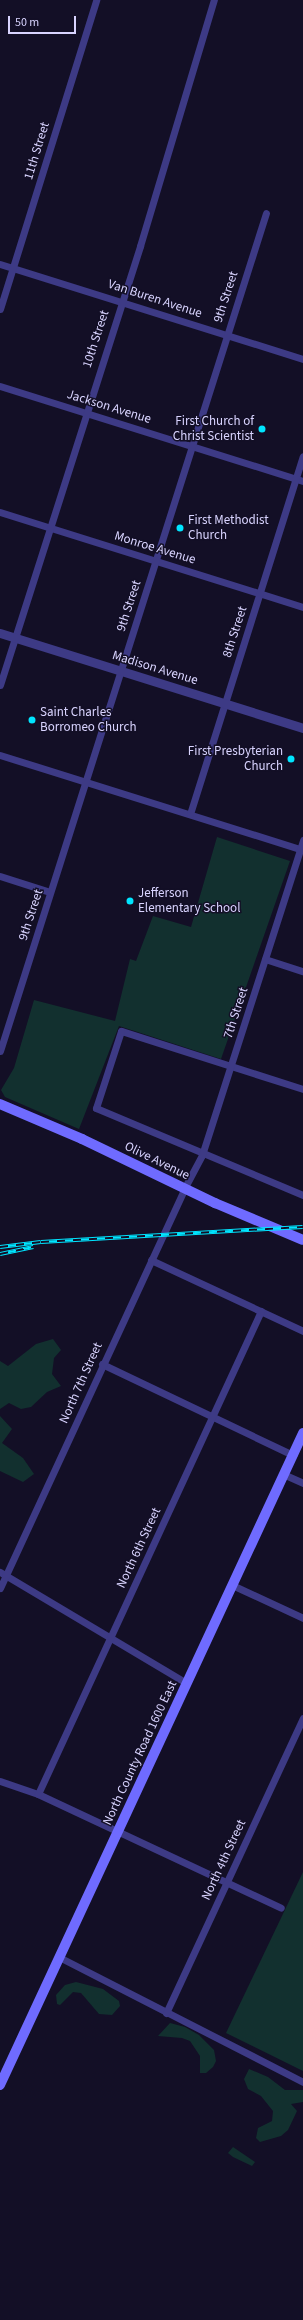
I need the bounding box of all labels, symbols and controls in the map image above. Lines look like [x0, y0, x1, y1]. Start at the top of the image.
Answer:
scale bar [10, 8, 78, 34]
text: 50 m [15, 14, 39, 31]
street label: 11th Street [21, 120, 53, 182]
street label: 9th Street [210, 269, 242, 325]
street label: Van Buren Avenue [106, 276, 204, 322]
street label: 10th Street [79, 308, 113, 370]
street label: Jackson Avenue [65, 387, 153, 427]
place label: First Church of Christ Scientist [173, 414, 254, 445]
marker: First Church of Christ Scientist [257, 424, 267, 434]
place label: First Methodist Church [188, 513, 269, 544]
marker: First Methodist Church [175, 523, 185, 533]
street label: Monroe Avenue [112, 528, 198, 568]
street label: 9th Street [113, 578, 145, 634]
street label: 8th Street [219, 604, 251, 660]
street label: Madison Avenue [110, 648, 200, 688]
place label: Saint Charles Borromeo Church [40, 705, 136, 736]
marker: Saint Charles Borromeo Church [27, 715, 37, 725]
place label: First Presbyterian Church [188, 744, 283, 775]
marker: First Presbyterian Church [286, 754, 296, 764]
place label: Jefferson Elementary School [138, 886, 240, 917]
street label: 9th Street [15, 887, 47, 943]
marker: Jefferson Elementary School [125, 896, 135, 906]
street label: 7th Street [220, 985, 252, 1041]
street label: Olive Avenue [122, 1139, 192, 1183]
street label: North 7th Street [56, 1340, 106, 1426]
street label: North 6th Street [114, 1505, 164, 1591]
street label: North County Road 1600 East [100, 1678, 180, 1828]
street label: North 4th Street [199, 1817, 249, 1903]

